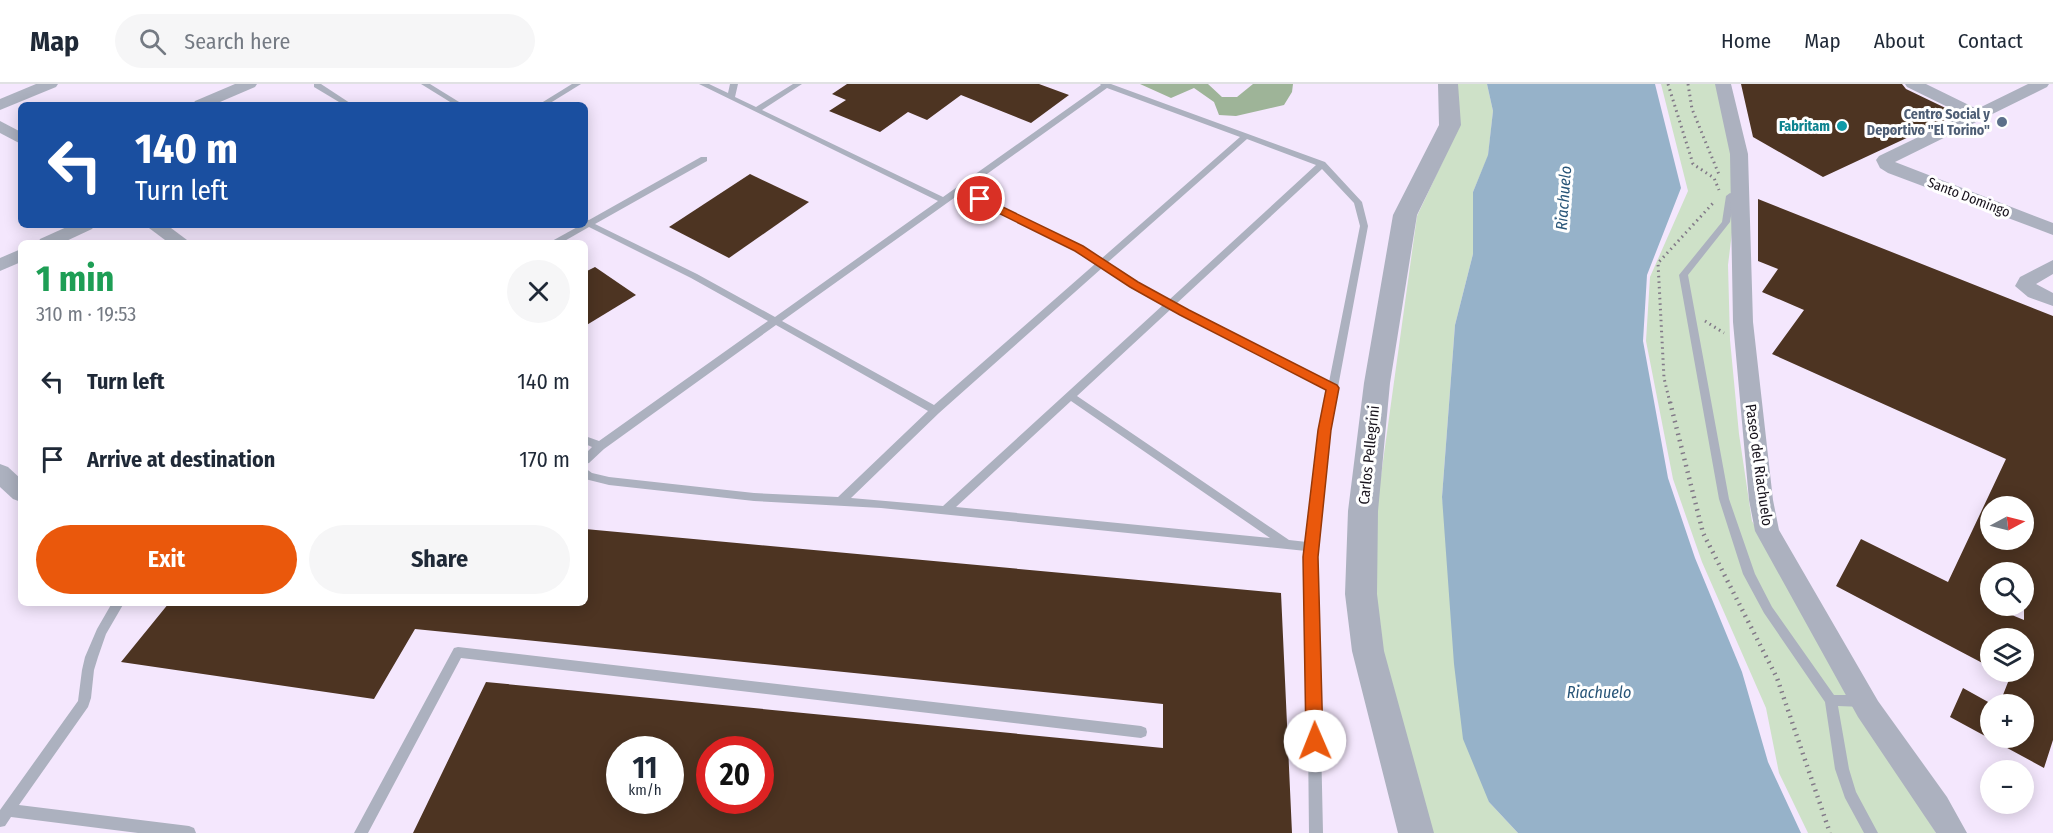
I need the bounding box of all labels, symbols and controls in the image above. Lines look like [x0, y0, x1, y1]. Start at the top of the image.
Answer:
search box [115, 14, 535, 68]
text: Map [30, 25, 79, 58]
icon: search [136, 25, 169, 58]
text: Search here [184, 28, 290, 55]
text: Home [1721, 28, 1771, 54]
text: Map [1804, 28, 1841, 54]
text: About [1874, 28, 1925, 54]
text: Contact [1958, 28, 2023, 54]
place label: Centro Social y Deportivo "El Torino" [1867, 106, 1990, 139]
marker: Centro Social y Deportivo "El Torino" [1995, 115, 2009, 129]
place label: Fabritam [1779, 118, 1830, 135]
marker: Fabritam [1835, 119, 1849, 133]
text: 140 m [135, 124, 238, 174]
icon: left [36, 126, 114, 204]
water label: Riachuelo [1552, 165, 1575, 231]
pin [954, 173, 1005, 224]
street label: Santo Domingo [1925, 174, 2013, 221]
text: Turn left [135, 175, 228, 207]
icon: arrive [963, 182, 996, 215]
text: 1 min [36, 257, 114, 301]
button: close [507, 260, 570, 323]
text: 310 m · 19:53 [36, 302, 136, 326]
icon: left [36, 365, 69, 398]
text: Turn left [87, 368, 165, 395]
text: 140 m [517, 368, 570, 395]
street label: Paseo del Riachuelo [1742, 403, 1776, 527]
street label: Carlos Pellegrini [1355, 405, 1383, 505]
icon: arrive [36, 443, 69, 476]
text: Arrive at destination [87, 446, 275, 473]
text: 170 m [519, 446, 570, 473]
north arrow [1980, 496, 2034, 550]
map controls [1980, 496, 2034, 814]
button: Exit [36, 525, 297, 594]
button: Share [309, 525, 570, 594]
button: search [1980, 562, 2034, 616]
button: layers [1980, 628, 2034, 682]
water label: Riachuelo [1567, 683, 1631, 702]
button: + [1980, 694, 2034, 748]
position arrow [1283, 709, 1347, 773]
speed limit sign: 20 [696, 736, 774, 814]
text: 11 [633, 750, 657, 786]
button: − [1980, 760, 2034, 814]
text: km/h [628, 781, 662, 799]

